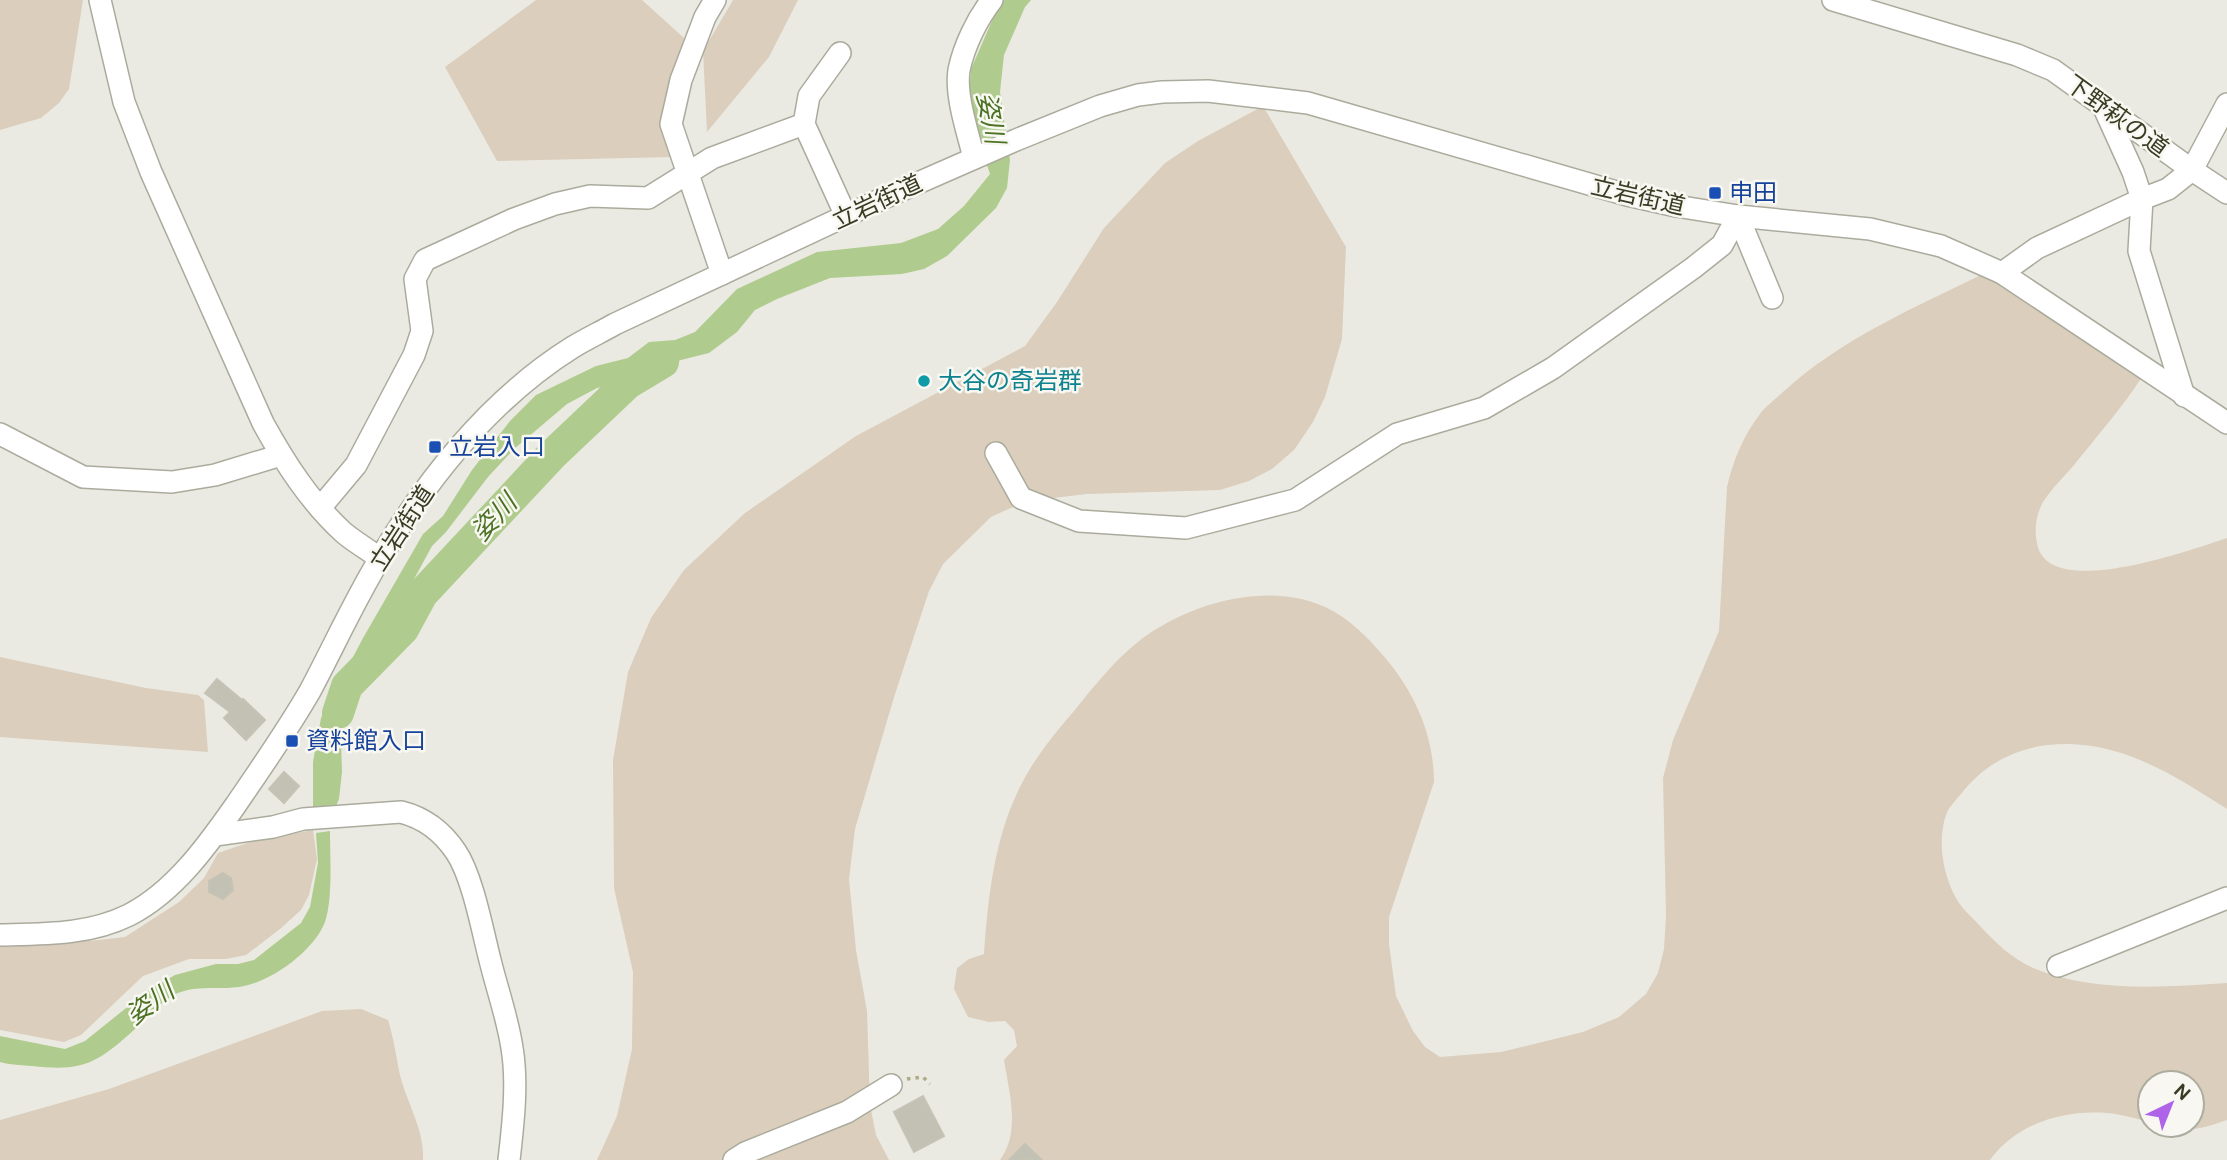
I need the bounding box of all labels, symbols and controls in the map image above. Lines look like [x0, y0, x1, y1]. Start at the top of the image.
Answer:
street label: 下野萩の道 [2060, 68, 2175, 163]
water label: 姿川 [969, 89, 1013, 150]
street label: 立岩街道 [827, 167, 927, 236]
street label: 立岩街道 [1588, 170, 1688, 221]
place label: 申田 [1729, 177, 1777, 208]
marker: 申田 [1707, 185, 1723, 201]
place label: 大谷の奇岩群 [938, 365, 1082, 396]
marker: 大谷の奇岩群 [916, 373, 932, 389]
place label: 立岩入口 [449, 431, 545, 462]
marker: 立岩入口 [427, 439, 443, 455]
street label: 立岩街道 [362, 479, 441, 576]
water label: 姿川 [464, 484, 526, 548]
place label: 資料館入口 [306, 725, 426, 756]
marker: 資料館入口 [284, 733, 300, 749]
water label: 姿川 [119, 972, 183, 1032]
north arrow [2136, 1069, 2206, 1139]
text: N [2169, 1078, 2196, 1106]

